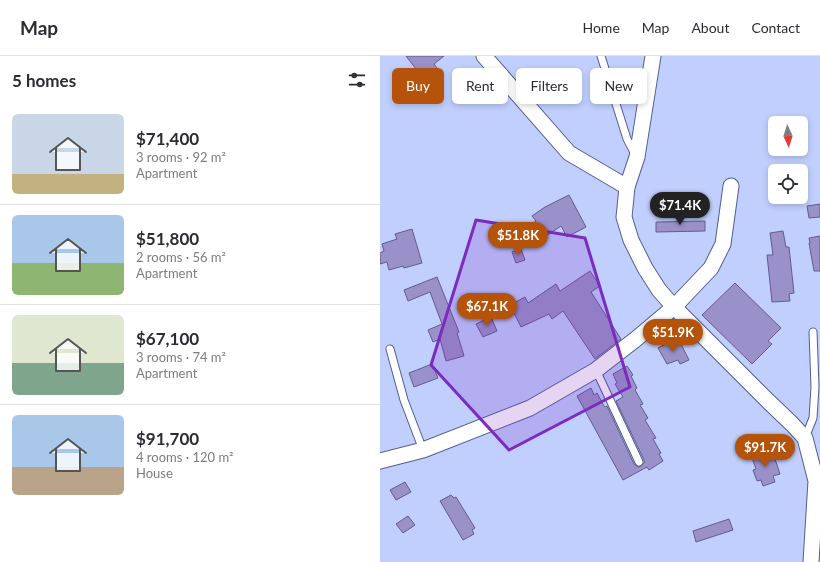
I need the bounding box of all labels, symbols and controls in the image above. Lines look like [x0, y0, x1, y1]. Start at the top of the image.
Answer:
text: Map [20, 16, 58, 39]
text: Home [582, 19, 620, 36]
text: Map [642, 19, 669, 36]
text: About [691, 19, 729, 36]
text: Contact [751, 19, 800, 36]
chip: Buy [392, 68, 444, 104]
chip: Rent [452, 68, 508, 104]
chip: Filters [516, 68, 582, 104]
chip: New [590, 68, 647, 104]
icon: filters [346, 69, 368, 91]
text: 5 homes [12, 70, 76, 91]
north arrow [768, 116, 808, 156]
map controls [768, 116, 808, 204]
text: $71,400 [136, 128, 199, 149]
icon: home [44, 130, 92, 178]
text: 3 rooms · 92 m² [136, 149, 226, 165]
button: locate [768, 164, 808, 204]
text: Apartment [136, 165, 197, 181]
pin: $71.4K [647, 192, 713, 226]
text: $71.4K [659, 197, 701, 213]
pin: $51.8K [485, 222, 551, 256]
text: $51.8K [497, 227, 539, 243]
text: $51,800 [136, 228, 199, 249]
icon: home [44, 231, 92, 279]
text: 2 rooms · 56 m² [136, 249, 226, 265]
text: Apartment [136, 265, 197, 281]
pin: $67.1K [454, 293, 520, 327]
text: $67.1K [466, 298, 508, 314]
pin: $51.9K [640, 319, 706, 353]
text: $51.9K [652, 324, 694, 340]
text: $67,100 [136, 328, 199, 349]
icon: home [44, 331, 92, 379]
text: 3 rooms · 74 m² [136, 349, 226, 365]
text: Apartment [136, 365, 197, 381]
text: $91,700 [136, 428, 199, 449]
icon: home [44, 431, 92, 479]
pin: $91.7K [732, 434, 798, 468]
text: $91.7K [744, 439, 786, 455]
text: 4 rooms · 120 m² [136, 449, 233, 465]
text: House [136, 465, 173, 481]

